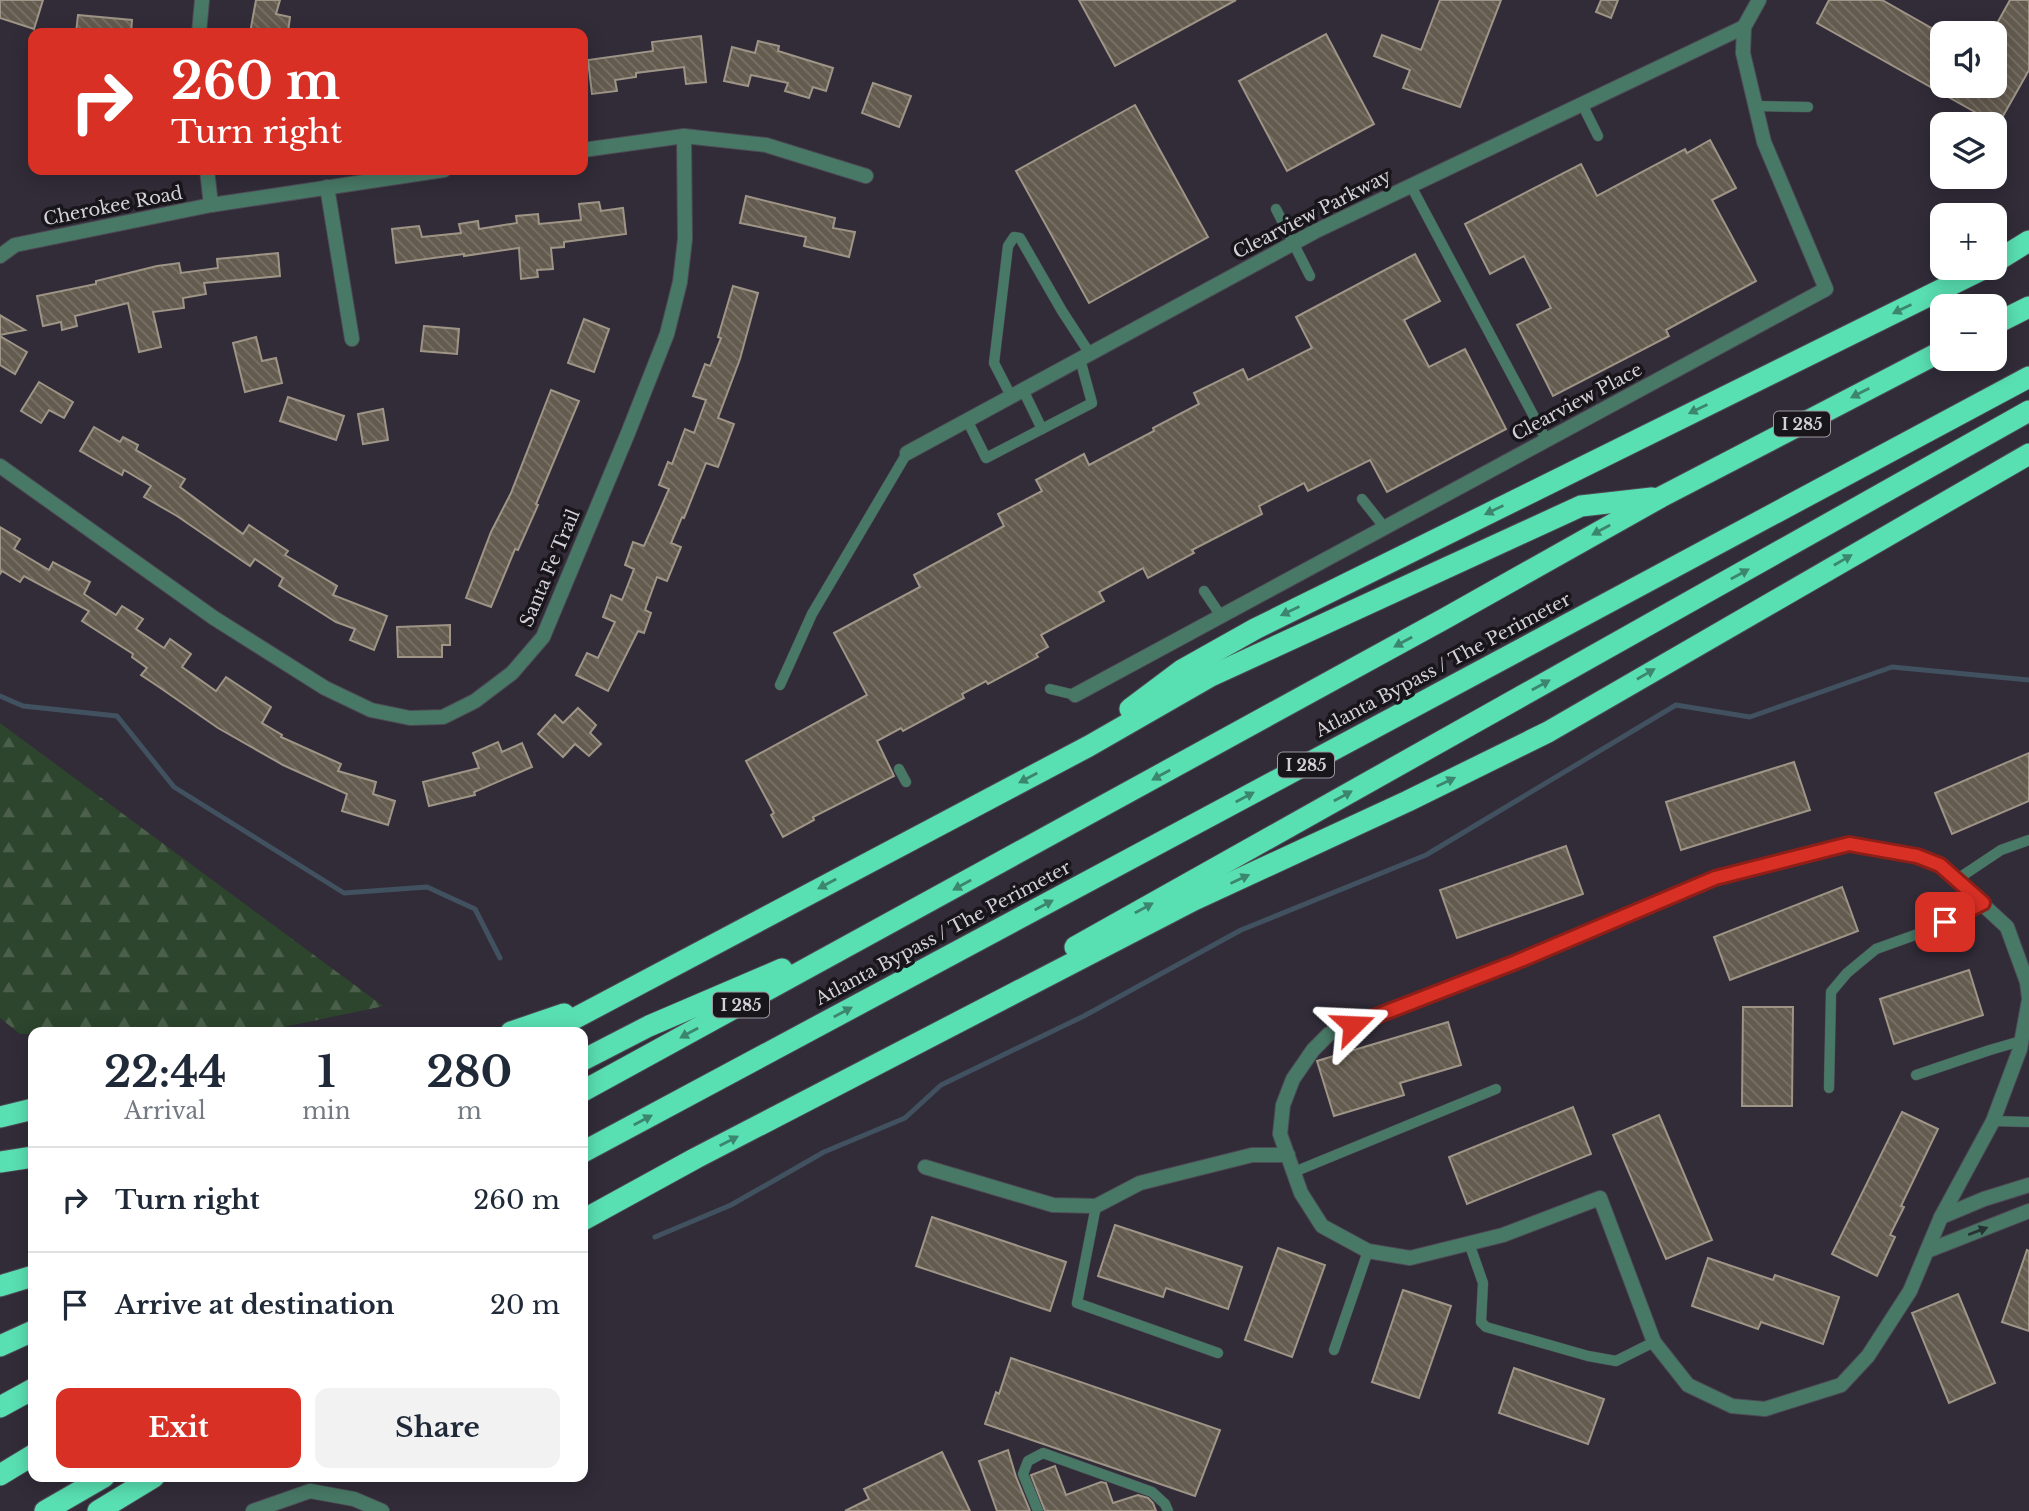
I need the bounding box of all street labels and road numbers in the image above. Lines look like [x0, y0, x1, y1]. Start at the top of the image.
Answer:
street label: Clearview Parkway [1229, 164, 1395, 263]
street label: Cherokee Road [41, 182, 185, 230]
street label: Clearview Place [1508, 358, 1646, 446]
road number: I 285 [1774, 412, 1830, 436]
street label: Santa Fe Trail [515, 506, 585, 630]
street label: Atlanta Bypass / The Perimeter [1311, 588, 1575, 742]
road number: I 285 [1278, 752, 1334, 778]
street label: Atlanta Bypass / The Perimeter [811, 856, 1075, 1010]
road number: I 285 [713, 993, 769, 1018]

